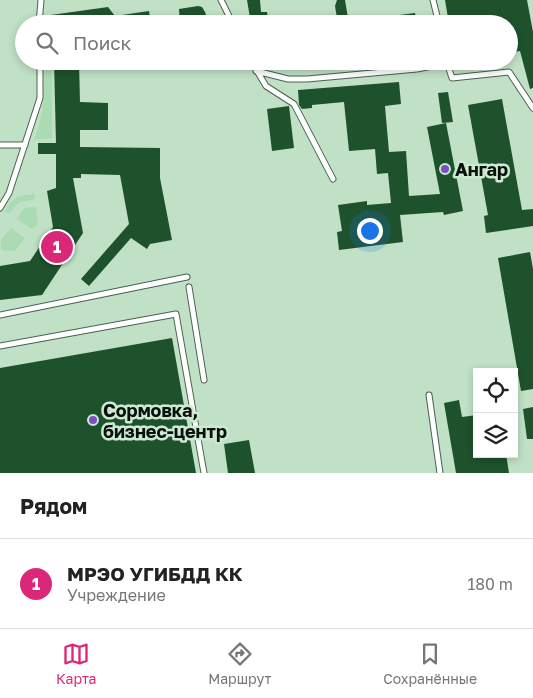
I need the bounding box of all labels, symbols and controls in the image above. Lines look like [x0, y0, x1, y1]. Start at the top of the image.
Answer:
search box [15, 15, 518, 70]
icon: search [33, 29, 61, 57]
text: Поиск [73, 31, 132, 54]
place label: Ангар [455, 158, 508, 180]
marker: Ангар [439, 163, 451, 175]
your location [357, 218, 383, 244]
pin: 1 [41, 228, 73, 266]
map controls [473, 368, 518, 458]
button: locate [473, 368, 518, 413]
place label: Сормовка, бизнес-центр [103, 399, 227, 442]
button: layers [473, 413, 518, 458]
marker: Сормовка, бизнес-центр [87, 414, 99, 426]
text: Рядом [20, 493, 87, 519]
text: МРЭО УГИБДД КК [67, 562, 243, 585]
text: 1 [32, 574, 40, 594]
text: 180 m [467, 574, 513, 594]
text: Учреждение [67, 585, 166, 605]
tab: Карта [56, 640, 96, 687]
tab: Маршрут [208, 640, 271, 687]
tab: Сохранённые [383, 640, 477, 687]

